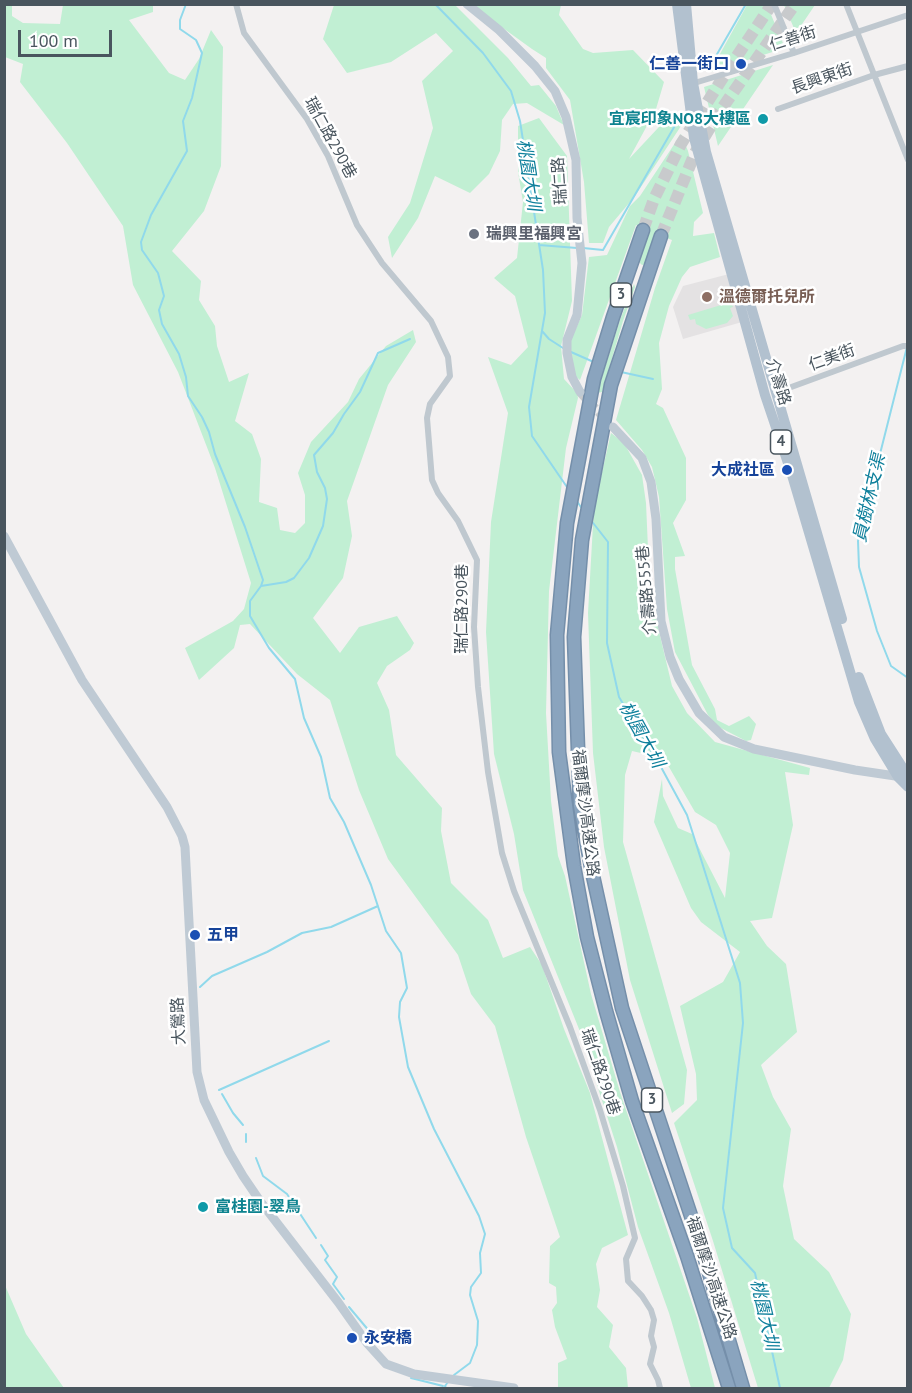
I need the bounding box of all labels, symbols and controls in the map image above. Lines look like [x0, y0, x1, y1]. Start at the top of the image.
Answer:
scale bar [21, 18, 116, 56]
street label: 仁善街 [767, 22, 819, 56]
text: 100 m [29, 29, 78, 52]
place label: 仁善一街口 [649, 54, 729, 74]
marker: 仁善一街口 [734, 57, 748, 71]
street label: 長興東街 [789, 60, 855, 98]
street label: 瑞仁路290巷 [300, 94, 360, 182]
place label: 宜宸印象NO8大樓區 [609, 109, 751, 129]
marker: 宜宸印象NO8大樓區 [756, 112, 770, 126]
water label: 桃園大圳 [512, 138, 544, 212]
street label: 瑞仁路 [549, 156, 571, 206]
place label: 瑞興里福興宮 [486, 224, 582, 244]
marker: 瑞興里福興宮 [467, 227, 481, 241]
road number: 3 [610, 283, 632, 307]
place label: 溫德爾托兒所 [719, 287, 815, 307]
marker: 溫德爾托兒所 [700, 290, 714, 304]
street label: 仁美街 [806, 341, 858, 375]
street label: 介壽路 [762, 356, 794, 408]
road number: 4 [770, 430, 792, 454]
water label: 員樹林支渠 [849, 452, 891, 544]
place label: 大成社區 [711, 460, 775, 480]
marker: 大成社區 [780, 463, 794, 477]
street label: 介壽路555巷 [634, 544, 660, 636]
street label: 瑞仁路290巷 [452, 564, 472, 654]
water label: 桃園大圳 [614, 698, 668, 772]
street label: 福爾摩沙高速公路 [568, 748, 602, 878]
place label: 五甲 [207, 925, 239, 945]
marker: 五甲 [188, 928, 202, 942]
street label: 大鶯路 [168, 997, 190, 1045]
street label: 瑞仁路290巷 [576, 1026, 624, 1118]
road number: 3 [642, 1088, 662, 1112]
place label: 富桂園-翠鳥 [215, 1197, 301, 1217]
marker: 富桂園-翠鳥 [196, 1200, 210, 1214]
street label: 福爾摩沙高速公路 [682, 1214, 740, 1342]
water label: 桃園大圳 [745, 1277, 783, 1353]
place label: 永安橋 [364, 1328, 412, 1348]
marker: 永安橋 [345, 1331, 359, 1345]

